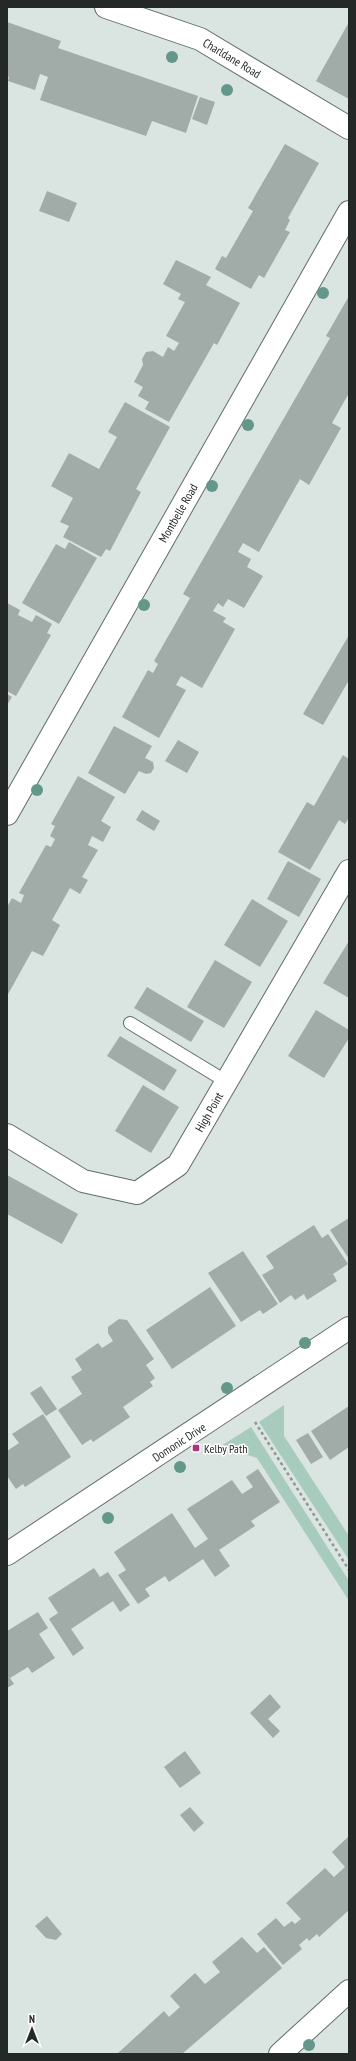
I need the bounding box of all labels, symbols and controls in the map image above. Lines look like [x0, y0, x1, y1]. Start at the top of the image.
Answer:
street label: Charldane Road [200, 35, 264, 81]
street label: Montbelle Road [155, 481, 201, 545]
street label: High Point [192, 1089, 227, 1135]
street label: Domonic Drive [149, 1419, 209, 1465]
place label: Kelby Path [204, 1441, 247, 1456]
marker: Kelby Path [191, 1443, 201, 1453]
north arrow [12, 2009, 52, 2049]
text: N [29, 2012, 35, 2026]

